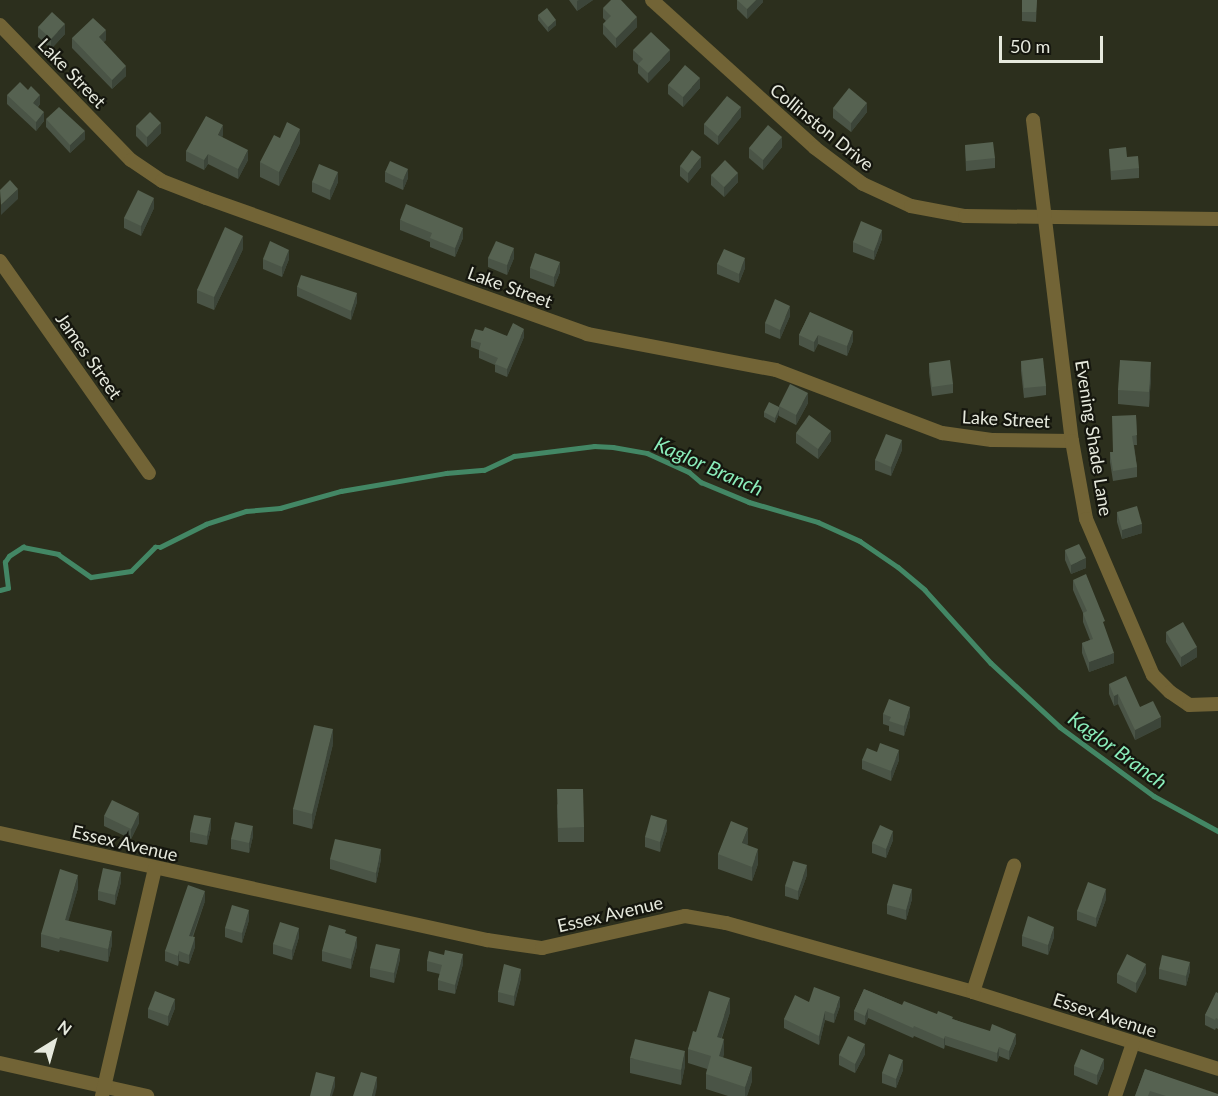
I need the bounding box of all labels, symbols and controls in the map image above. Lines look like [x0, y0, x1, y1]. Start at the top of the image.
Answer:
scale bar [1002, 24, 1106, 62]
street label: Lake Street [34, 34, 110, 112]
text: 50 m [1010, 35, 1050, 57]
street label: Collinston Drive [766, 79, 878, 175]
street label: Lake Street [465, 262, 555, 312]
street label: James Street [51, 309, 127, 403]
street label: Evening Shade Lane [1071, 359, 1117, 517]
street label: Lake Street [961, 406, 1051, 432]
water label: Kaglor Branch [651, 431, 767, 501]
water label: Kaglor Branch [1064, 706, 1172, 794]
street label: Essex Avenue [70, 820, 180, 866]
street label: Essex Avenue [555, 891, 665, 937]
street label: Essex Avenue [1050, 988, 1160, 1042]
north arrow [24, 1012, 84, 1072]
text: N [54, 1016, 76, 1039]

